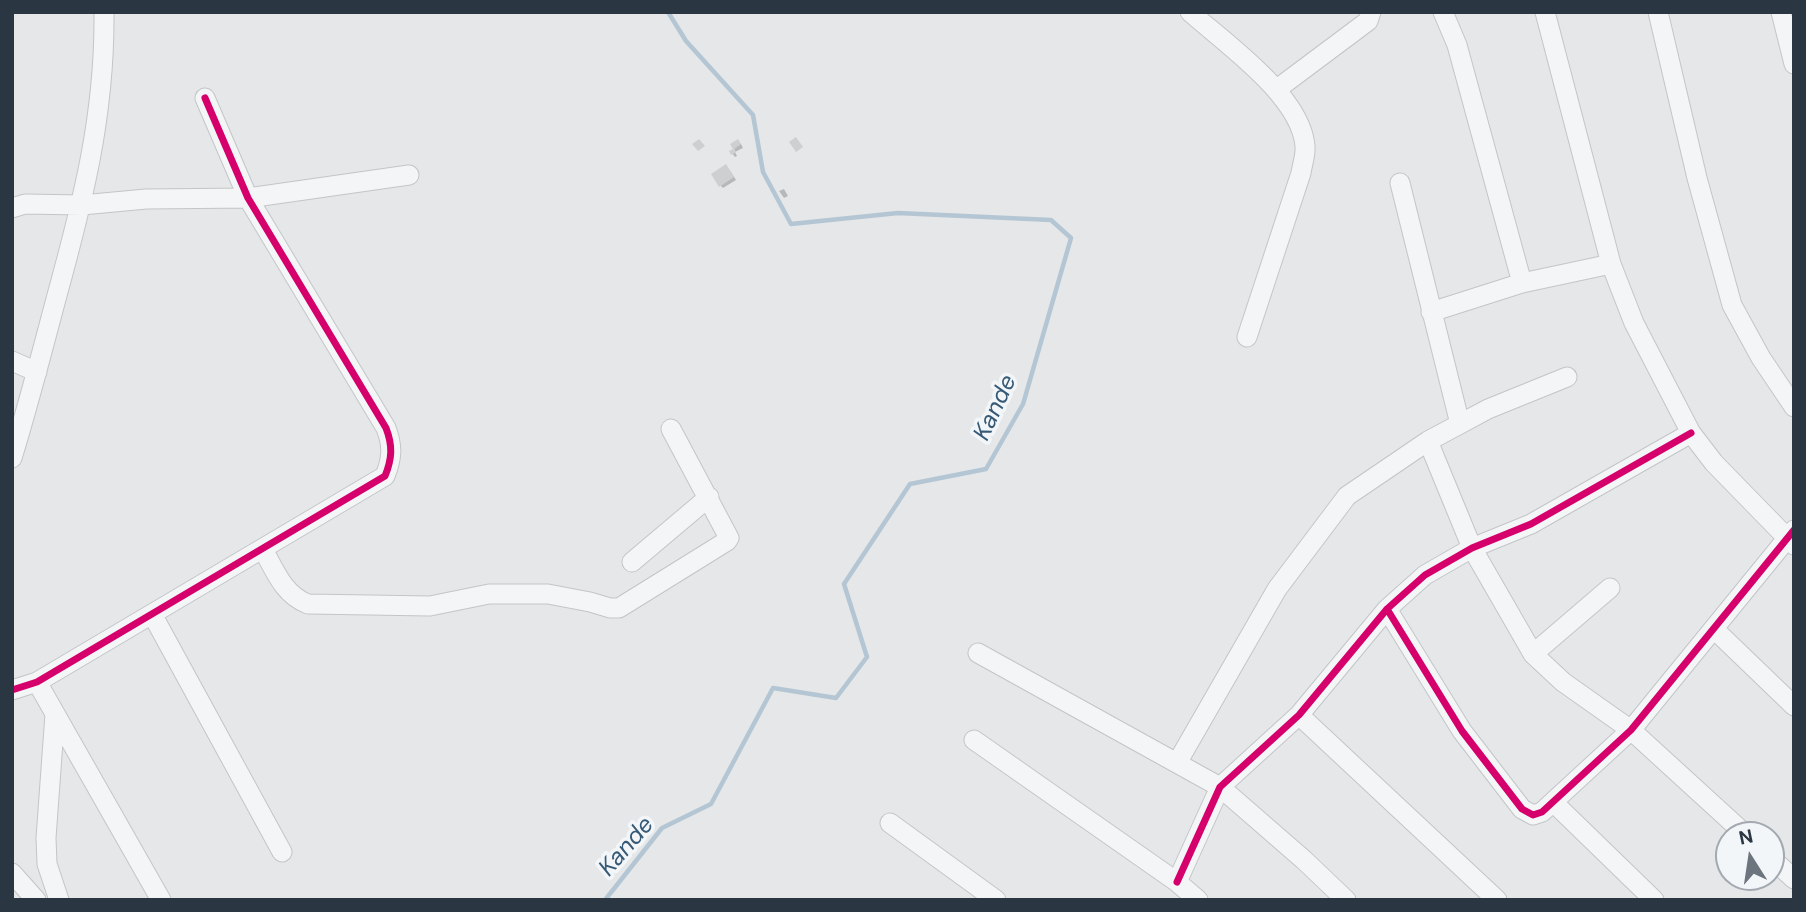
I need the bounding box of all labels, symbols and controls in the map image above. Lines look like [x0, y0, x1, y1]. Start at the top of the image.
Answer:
water label: Kande [968, 371, 1024, 445]
water label: Kande [593, 811, 661, 883]
north arrow [1715, 821, 1785, 891]
text: N [1737, 823, 1755, 851]

